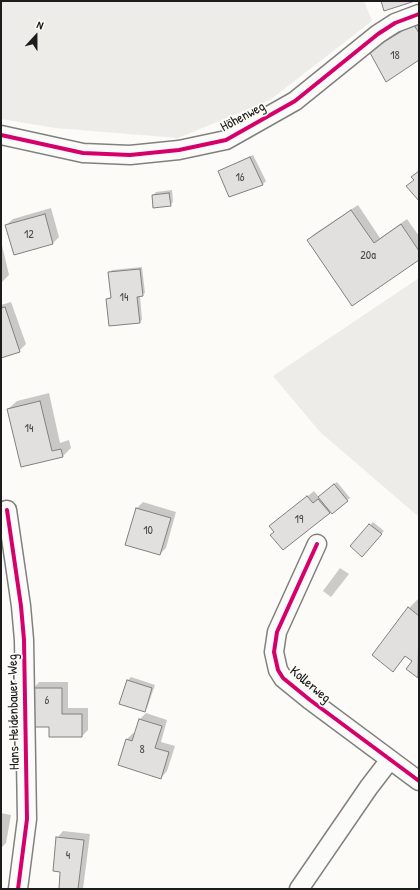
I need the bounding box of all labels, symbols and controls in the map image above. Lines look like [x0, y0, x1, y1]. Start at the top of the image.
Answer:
north arrow [16, 16, 56, 56]
text: N [35, 17, 46, 32]
house number: 18 [390, 49, 400, 63]
street label: Höhenweg [218, 98, 268, 136]
house number: 16 [235, 171, 245, 185]
house number: 12 [24, 228, 34, 242]
house number: 20a [360, 249, 376, 263]
house number: 14 [120, 291, 128, 305]
house number: 14 [25, 422, 33, 436]
house number: 19 [295, 513, 303, 527]
house number: 10 [143, 524, 153, 538]
street label: Hans-Heidenbauer-Weg [5, 654, 23, 770]
street label: Kollerweg [286, 663, 334, 707]
house number: 6 [45, 694, 49, 708]
house number: 8 [139, 743, 145, 757]
house number: 4 [66, 849, 70, 863]

